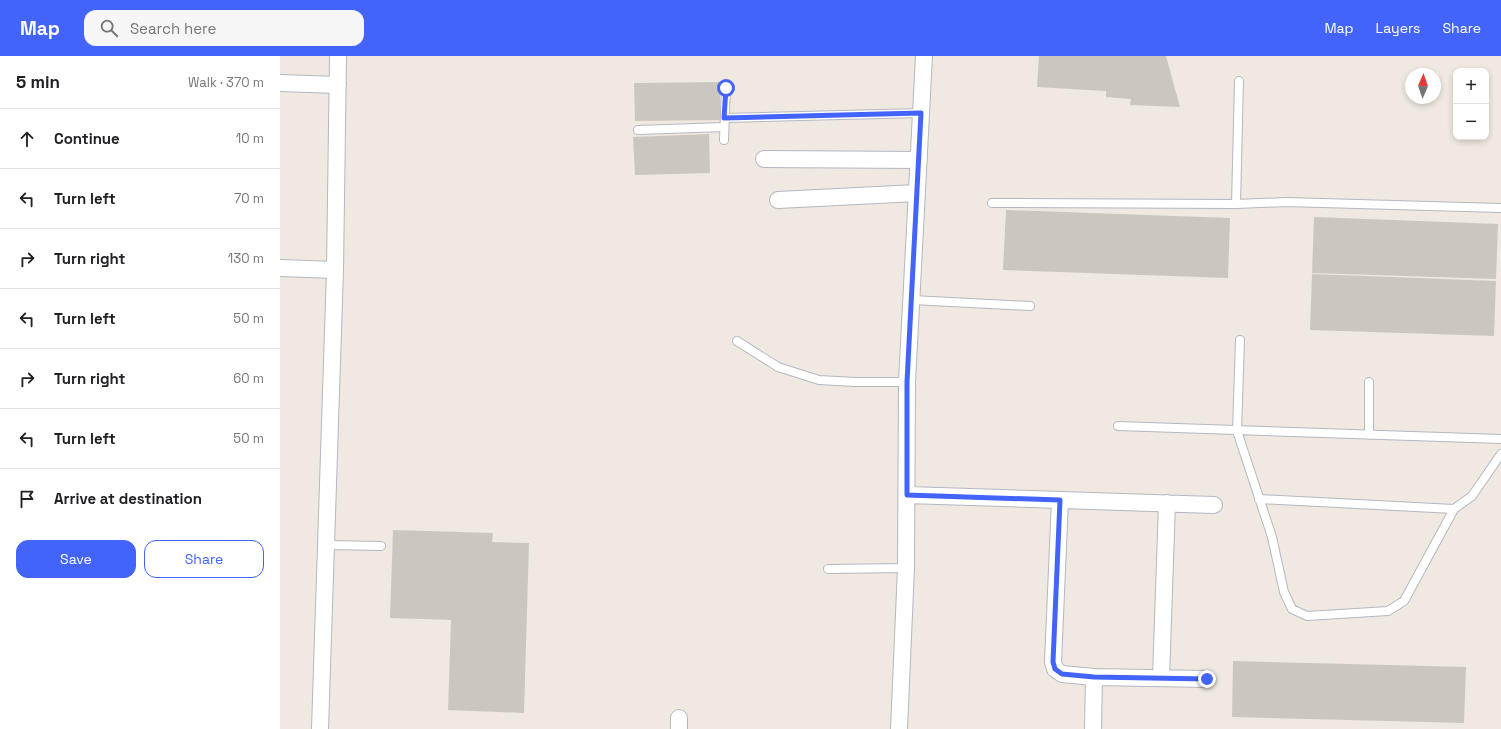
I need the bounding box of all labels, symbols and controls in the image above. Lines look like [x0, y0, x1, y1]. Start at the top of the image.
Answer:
search box [84, 10, 364, 46]
text: Map [20, 16, 60, 41]
icon: search [98, 17, 120, 39]
text: Search here [130, 19, 216, 38]
text: Map [1324, 19, 1354, 37]
text: Layers [1376, 19, 1420, 37]
text: Share [1442, 19, 1481, 37]
north arrow [1405, 68, 1441, 104]
map controls [1453, 68, 1489, 140]
button: + [1453, 68, 1489, 104]
text: 5 min [16, 71, 60, 93]
text: Walk · 370 m [188, 74, 264, 91]
route start [717, 79, 735, 97]
button: − [1453, 104, 1489, 140]
icon: ahead [16, 128, 38, 150]
text: Continue [54, 129, 120, 148]
text: 10 m [236, 130, 264, 147]
icon: left [16, 188, 38, 210]
text: Turn left [54, 189, 116, 208]
text: 70 m [234, 190, 264, 207]
icon: right [16, 248, 38, 270]
text: Turn right [54, 249, 125, 268]
text: 130 m [228, 250, 264, 267]
icon: left [16, 308, 38, 330]
text: Turn left [54, 309, 116, 328]
text: 50 m [233, 310, 264, 327]
icon: right [16, 368, 38, 390]
text: Turn right [54, 369, 125, 388]
text: 60 m [233, 370, 264, 387]
icon: left [16, 428, 38, 450]
text: Turn left [54, 429, 116, 448]
text: 50 m [233, 430, 264, 447]
icon: arrive [16, 488, 38, 510]
text: Arrive at destination [54, 489, 202, 508]
button: Save [16, 540, 136, 578]
button: Share [144, 540, 264, 578]
route end [1198, 670, 1216, 688]

